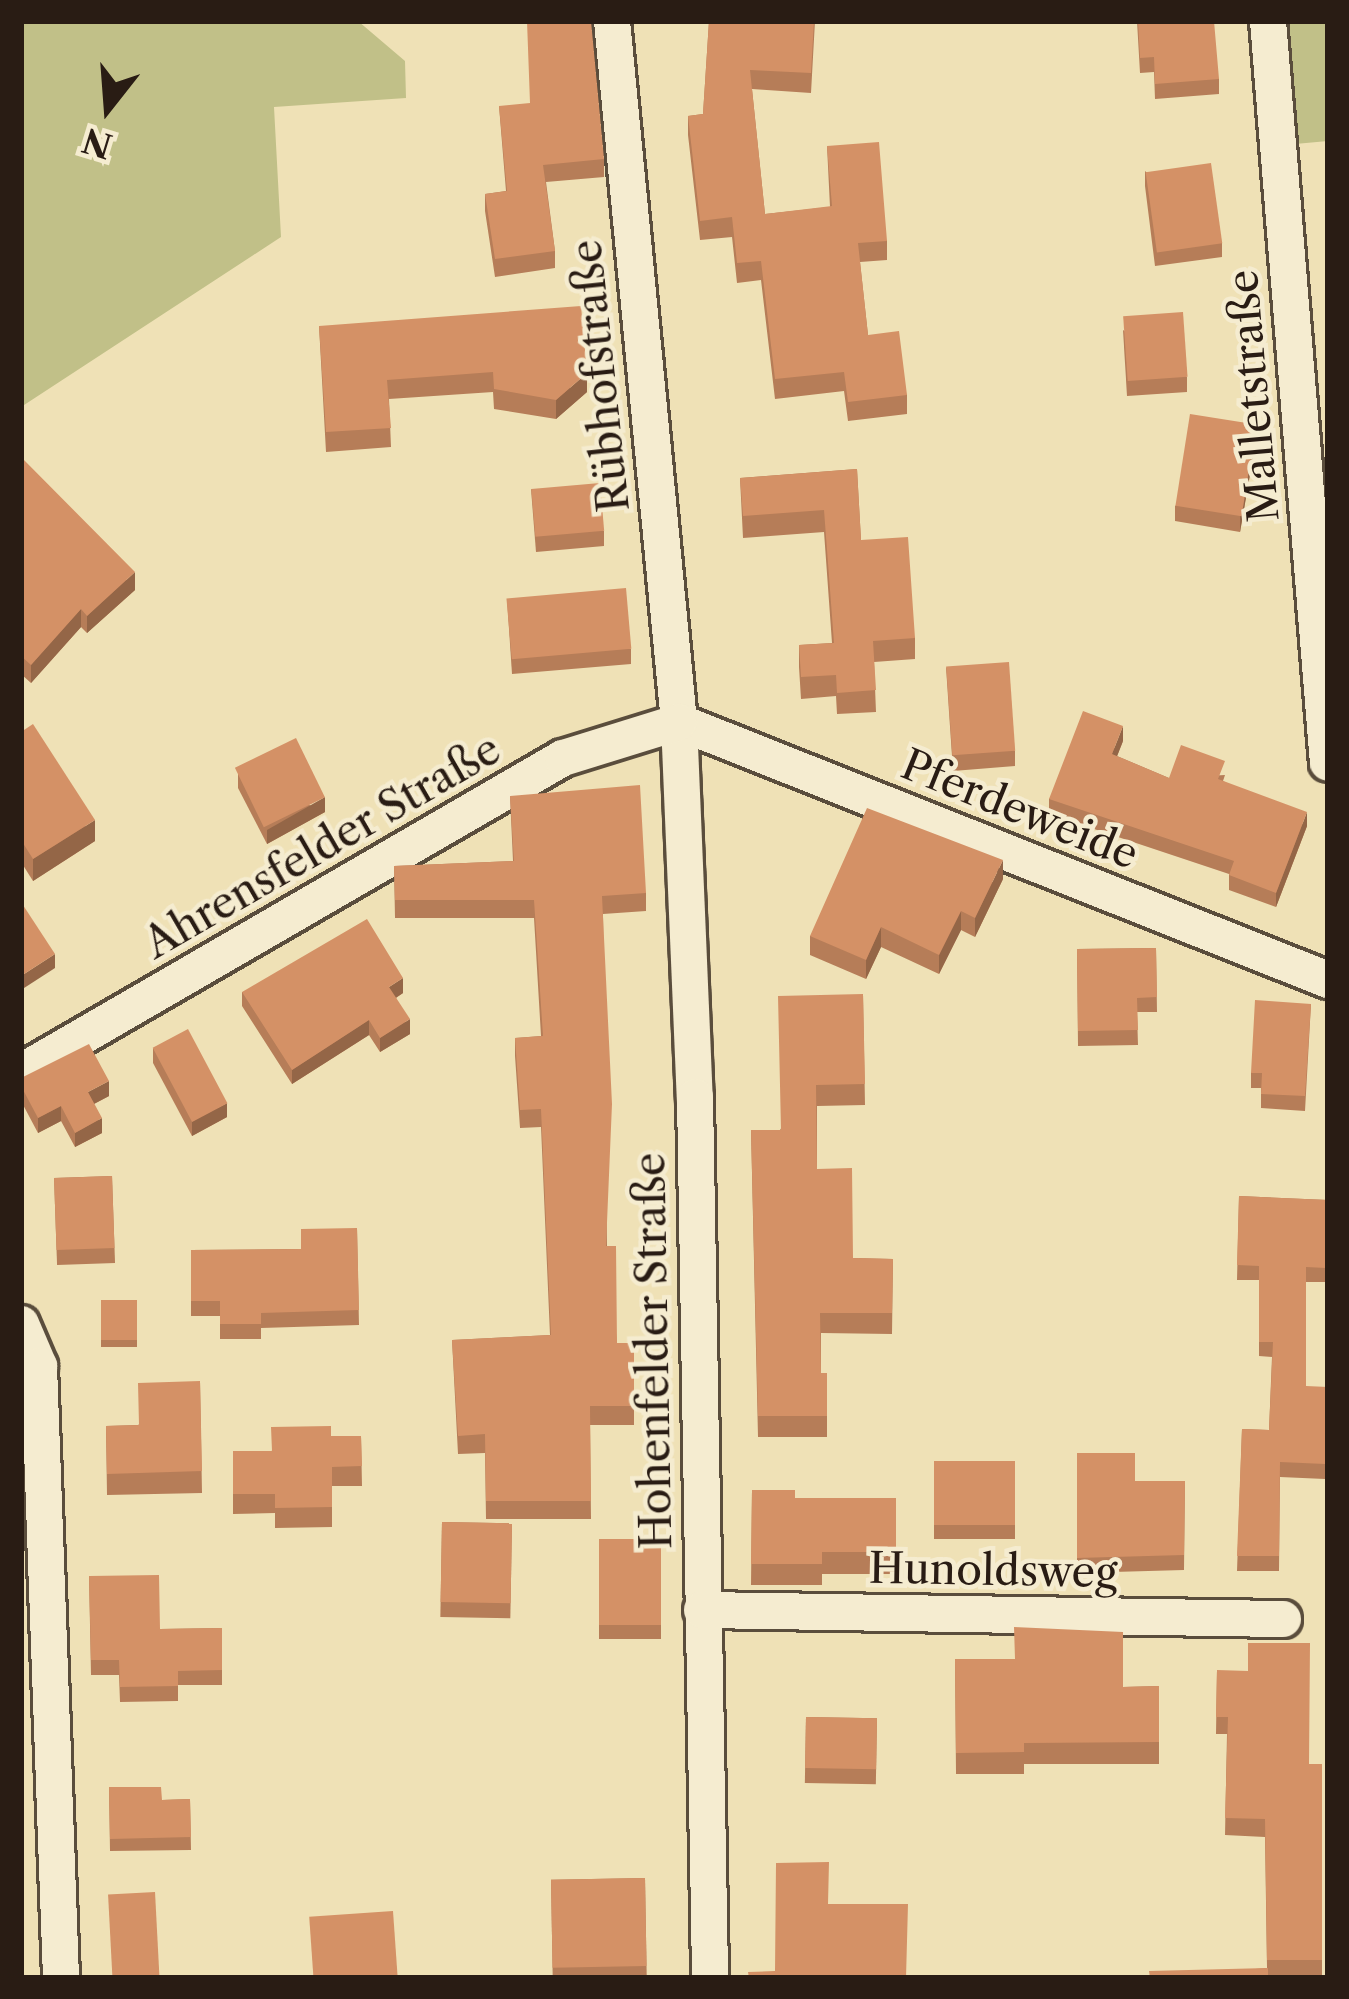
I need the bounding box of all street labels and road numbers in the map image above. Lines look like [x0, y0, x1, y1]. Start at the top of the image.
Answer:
street label: Rübhofstraße [561, 237, 639, 515]
street label: Malletstraße [1217, 268, 1289, 524]
street label: Ahrensfelder Straße [135, 723, 509, 969]
street label: Pferdeweide [894, 739, 1146, 879]
street label: Hohenfelder Straße [624, 1152, 682, 1550]
street label: Hunoldsweg [868, 1543, 1118, 1597]

